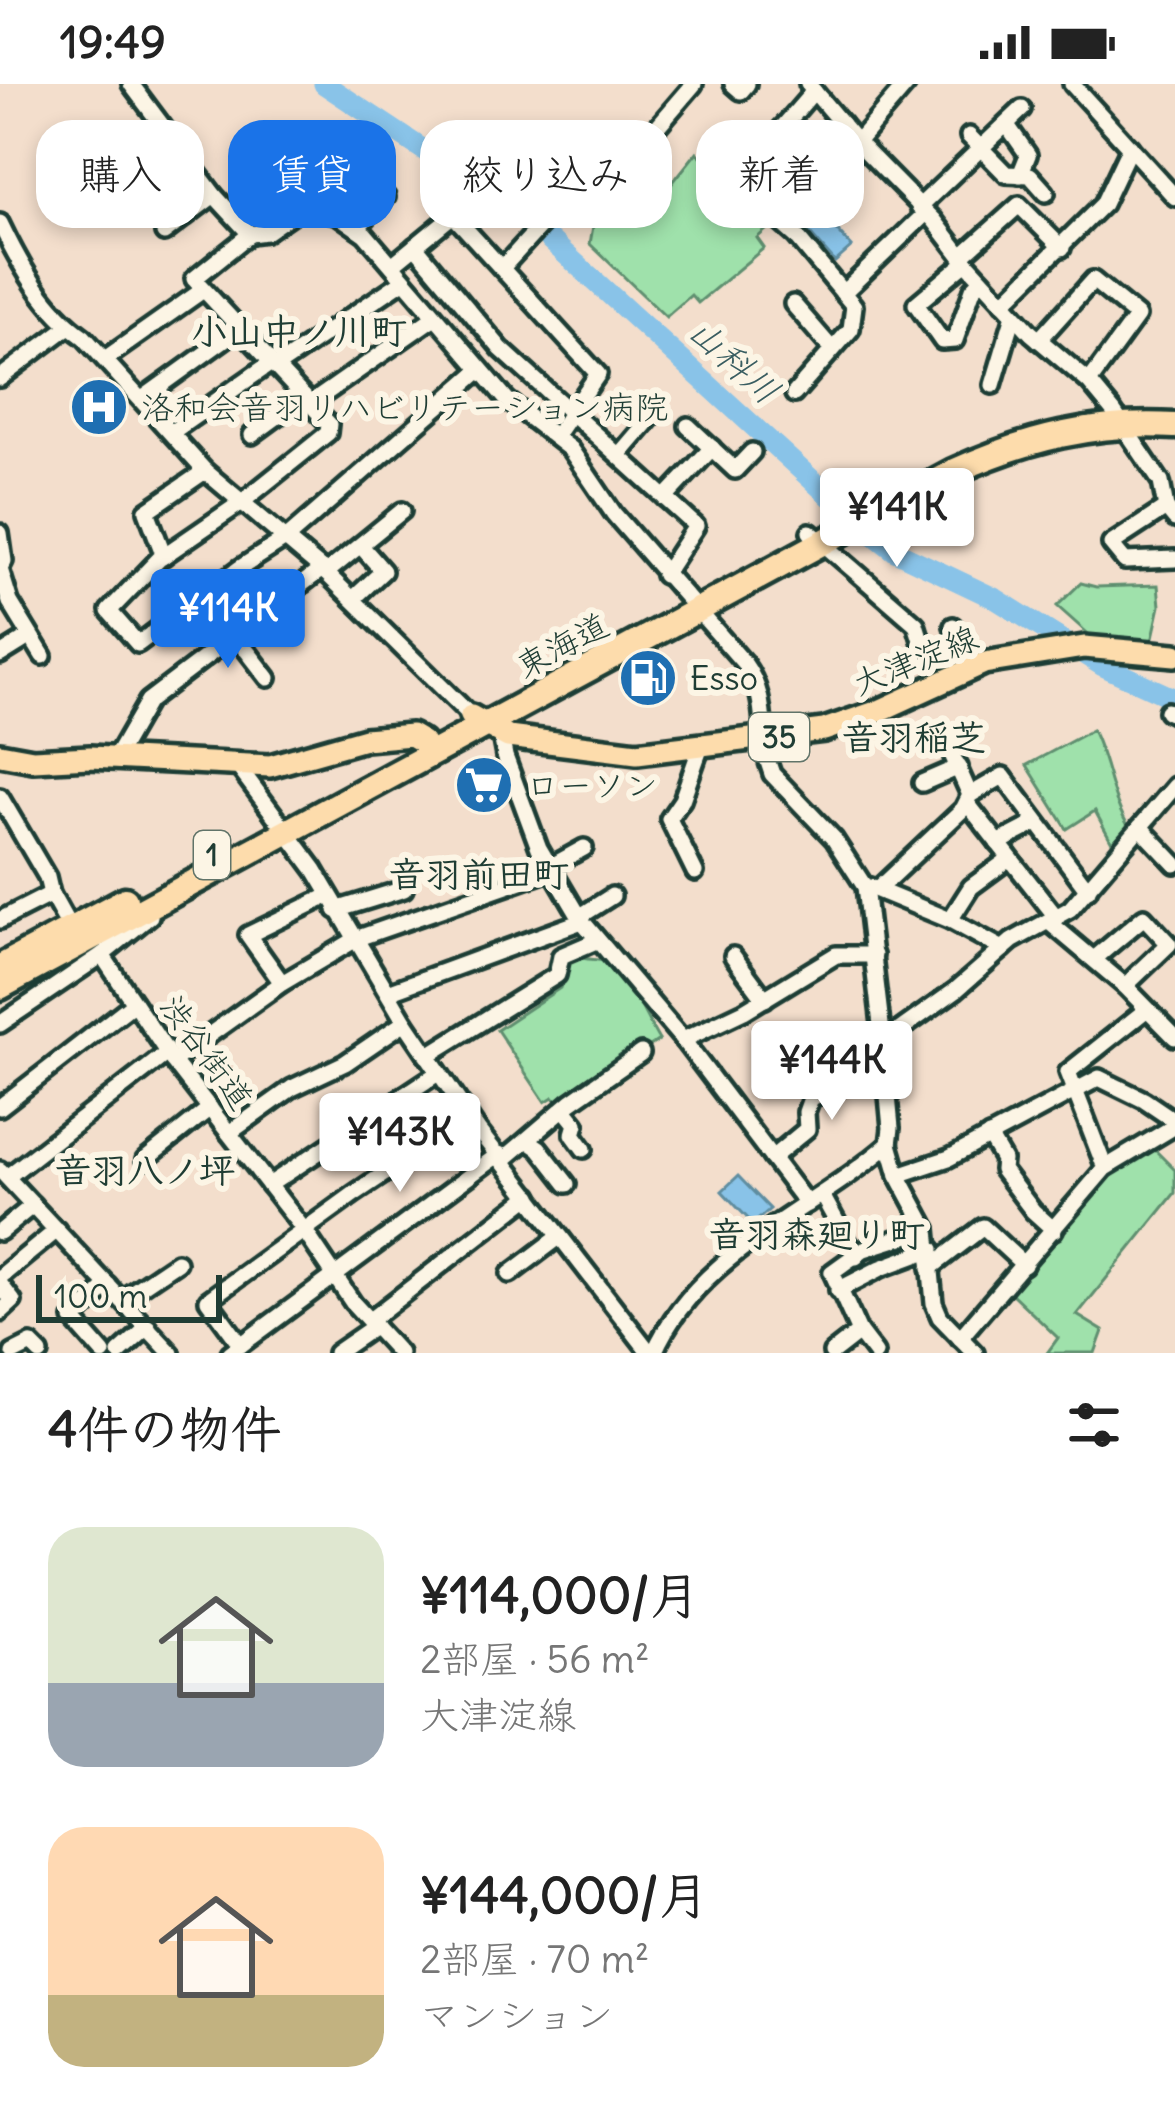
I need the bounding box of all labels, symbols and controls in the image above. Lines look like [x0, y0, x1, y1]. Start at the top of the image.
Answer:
text: 19:49 [60, 14, 166, 70]
chip: 購入 [36, 120, 204, 228]
chip: 賃貸 [228, 120, 396, 228]
chip: 絞り込み [420, 120, 672, 228]
chip: 新着 [696, 120, 864, 228]
water label: 山科川 [679, 308, 789, 414]
district label: 小山中ノ川町 [191, 309, 407, 354]
hospital icon: 洛和会音羽リハビリテーション病院 [68, 376, 130, 438]
place label: 洛和会音羽リハビリテーション病院 [141, 386, 668, 428]
pin: ¥141K [813, 468, 981, 570]
text: ¥141K [847, 482, 947, 531]
pin: ¥114K [144, 569, 312, 671]
text: ¥114K [178, 583, 278, 632]
street label: 東海道 [508, 603, 616, 687]
street label: 大津淀線 [846, 616, 984, 704]
fuel station icon: Esso [617, 647, 679, 709]
place label: Esso [690, 657, 758, 699]
road number: 35 [749, 713, 809, 761]
district label: 音羽稲芝 [842, 715, 986, 760]
supermarket icon: ローソン [453, 754, 515, 816]
place label: ローソン [526, 764, 658, 806]
road number: 1 [194, 831, 230, 879]
district label: 音羽前田町 [389, 852, 569, 897]
street label: 渋谷街道 [151, 986, 263, 1118]
pin: ¥144K [748, 1021, 916, 1123]
text: ¥144K [778, 1035, 886, 1084]
pin: ¥143K [316, 1093, 484, 1195]
text: ¥143K [346, 1107, 454, 1156]
district label: 音羽八ノ坪 [55, 1148, 235, 1193]
district label: 音羽森廻り町 [709, 1212, 925, 1257]
scale bar [36, 1269, 222, 1322]
text: 100 m [54, 1275, 147, 1317]
icon: filters [1061, 1392, 1127, 1458]
text: 4件の物件 [48, 1397, 281, 1461]
text: ¥114,000/月 [420, 1563, 700, 1627]
icon: home [144, 1575, 288, 1719]
text: 2部屋 · 56 m² [420, 1635, 650, 1684]
text: 大津淀線 [420, 1691, 576, 1740]
text: ¥144,000/月 [420, 1863, 709, 1927]
icon: home [144, 1875, 288, 2019]
text: 2部屋 · 70 m² [420, 1935, 649, 1984]
text: マンション [420, 1991, 613, 2040]

